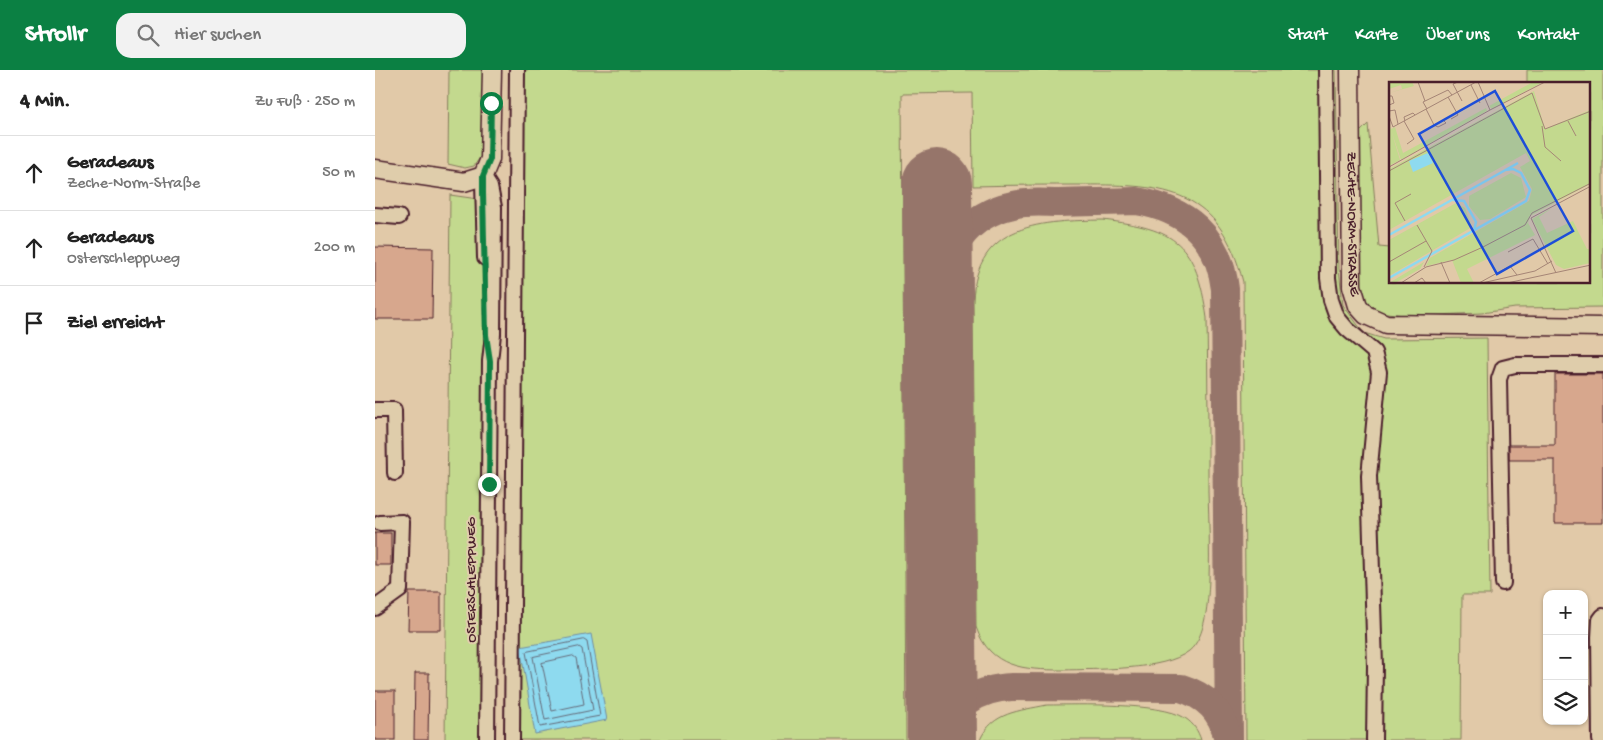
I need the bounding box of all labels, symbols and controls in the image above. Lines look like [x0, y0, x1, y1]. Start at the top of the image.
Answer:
search box [116, 13, 466, 58]
text: Strollr [25, 21, 86, 50]
icon: search [134, 21, 162, 49]
text: Hier suchen [174, 24, 261, 47]
text: Start [1288, 25, 1327, 46]
text: Karte [1355, 25, 1398, 46]
text: Über uns [1426, 25, 1489, 46]
text: Kontakt [1517, 25, 1578, 46]
inset map [1389, 82, 1591, 284]
text: 4 Min. [20, 90, 71, 115]
route start [480, 92, 503, 115]
text: Zu Fuß · 250 m [255, 93, 355, 112]
text: Geradeaus [67, 152, 153, 175]
street label: ZECHE-NORM-STRASSE [1342, 152, 1364, 299]
icon: ahead [20, 159, 48, 187]
text: 50 m [322, 164, 355, 183]
text: Zeche-Norm-Straße [67, 175, 200, 194]
text: Geradeaus [67, 227, 153, 250]
icon: ahead [20, 234, 48, 262]
text: 200 m [314, 239, 355, 258]
text: Osterschleppweg [67, 250, 180, 269]
icon: arrive [20, 309, 48, 337]
text: Ziel erreicht [67, 312, 164, 335]
route end [478, 473, 501, 496]
street label: OSTERSCHLEPPWEG [463, 517, 481, 643]
map controls [1543, 590, 1588, 725]
button: + [1543, 590, 1588, 635]
button: − [1543, 635, 1588, 680]
button: layers [1543, 680, 1588, 725]

